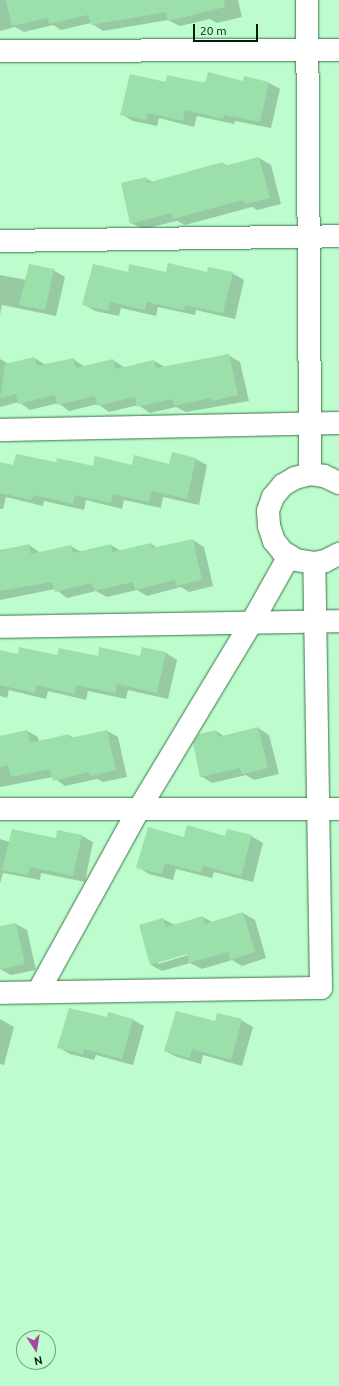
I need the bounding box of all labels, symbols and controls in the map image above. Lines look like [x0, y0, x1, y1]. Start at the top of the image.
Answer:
scale bar [195, 16, 260, 42]
text: 20 m [200, 24, 227, 37]
north arrow [16, 1330, 56, 1370]
text: N [33, 1354, 44, 1367]

